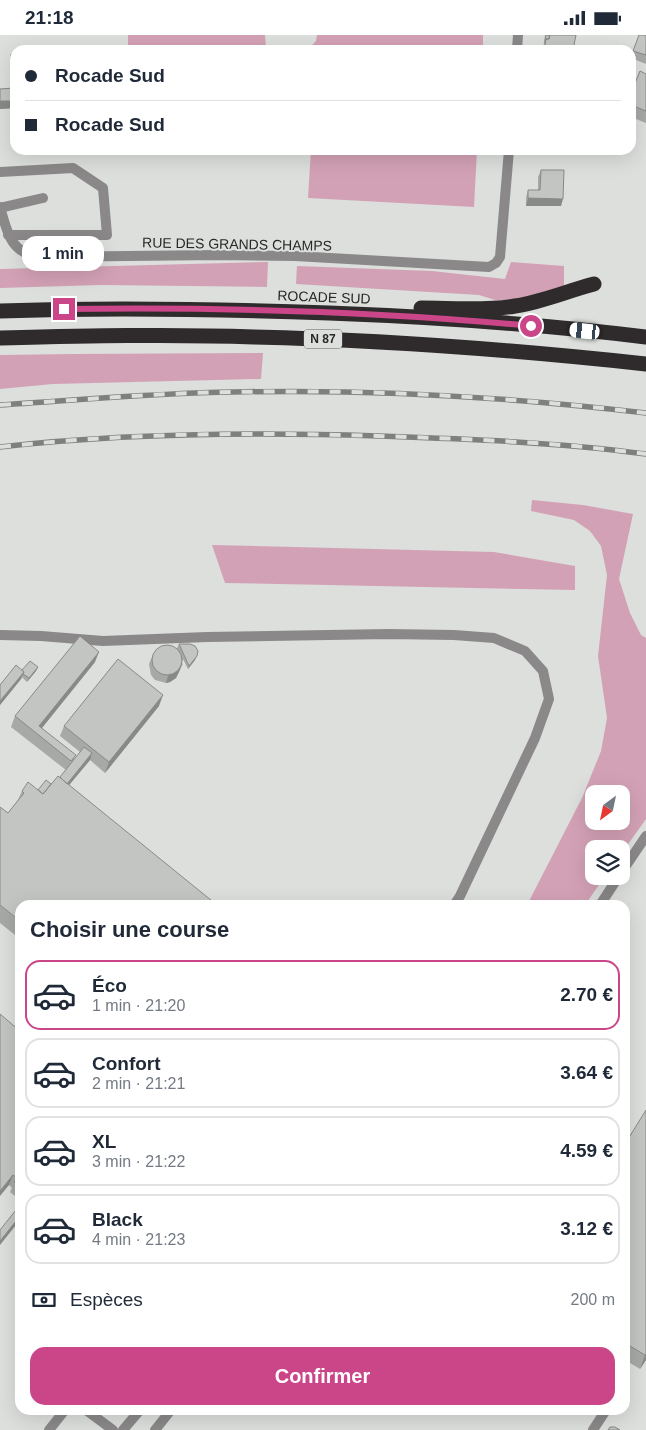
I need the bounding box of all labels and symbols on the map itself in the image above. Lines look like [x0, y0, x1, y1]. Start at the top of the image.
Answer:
street label: RUE DES GRANDS CHAMPS [142, 234, 332, 254]
callout: 1 min [23, 237, 105, 271]
street label: ROCADE SUD [277, 287, 371, 307]
route end [53, 298, 75, 320]
route start [520, 315, 542, 337]
car [569, 322, 600, 340]
road number: N 87 [304, 329, 342, 349]
north arrow [585, 785, 630, 830]

